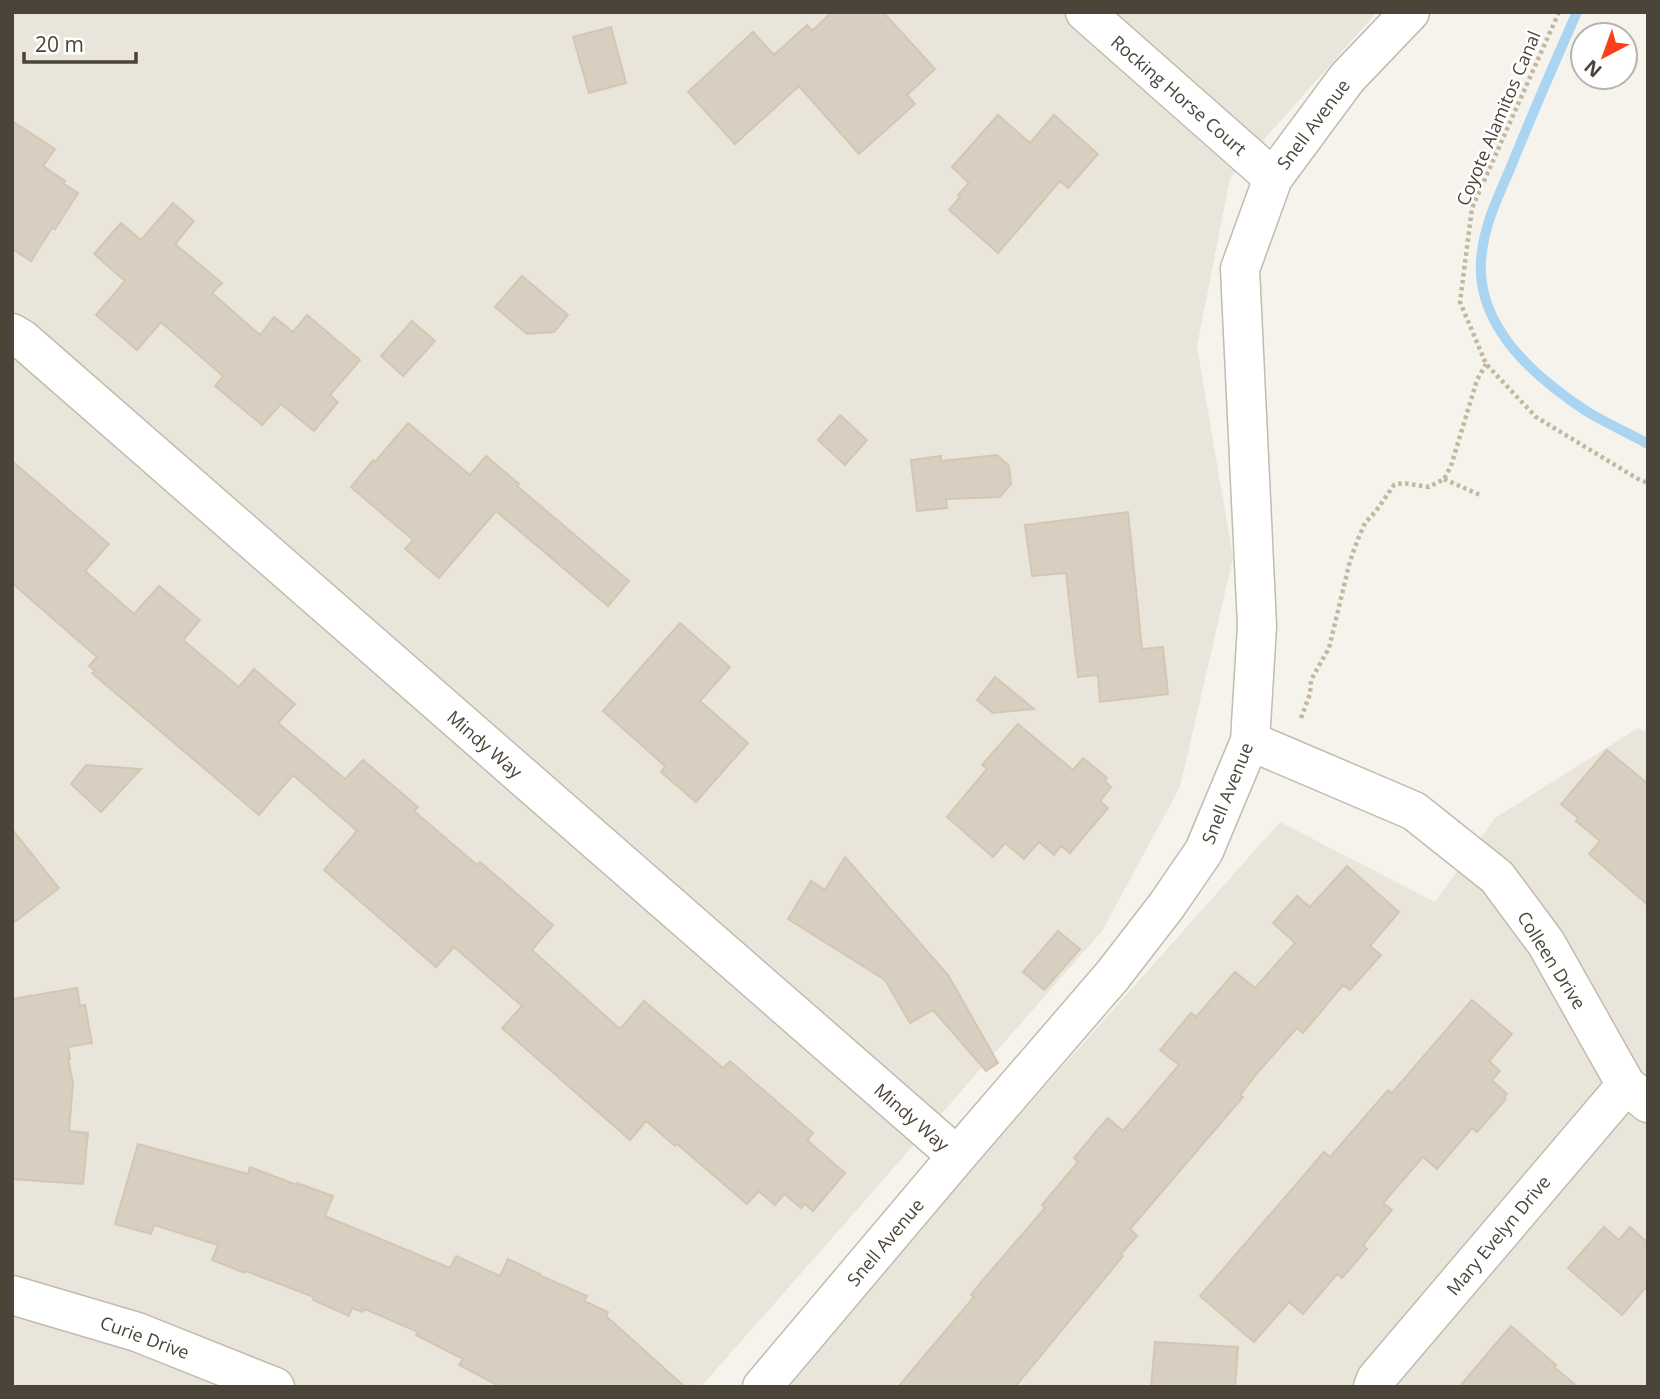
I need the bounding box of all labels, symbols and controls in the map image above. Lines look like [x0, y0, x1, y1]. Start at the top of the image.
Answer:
scale bar [24, 21, 136, 65]
north arrow [1569, 21, 1639, 91]
street label: Coyote Alamitos Canal [1450, 27, 1546, 209]
text: 20 m [35, 30, 84, 58]
street label: Rocking Horse Court [1106, 30, 1252, 160]
text: N [1578, 54, 1607, 84]
street label: Snell Avenue [1271, 74, 1355, 174]
street label: Mindy Way [442, 705, 528, 784]
street label: Snell Avenue [1196, 739, 1258, 847]
street label: Colleen Drive [1512, 906, 1592, 1014]
street label: Mindy Way [869, 1078, 955, 1157]
street label: Mary Evelyn Drive [1441, 1170, 1555, 1300]
street label: Snell Avenue [841, 1193, 929, 1291]
street label: Curie Drive [97, 1310, 193, 1364]

